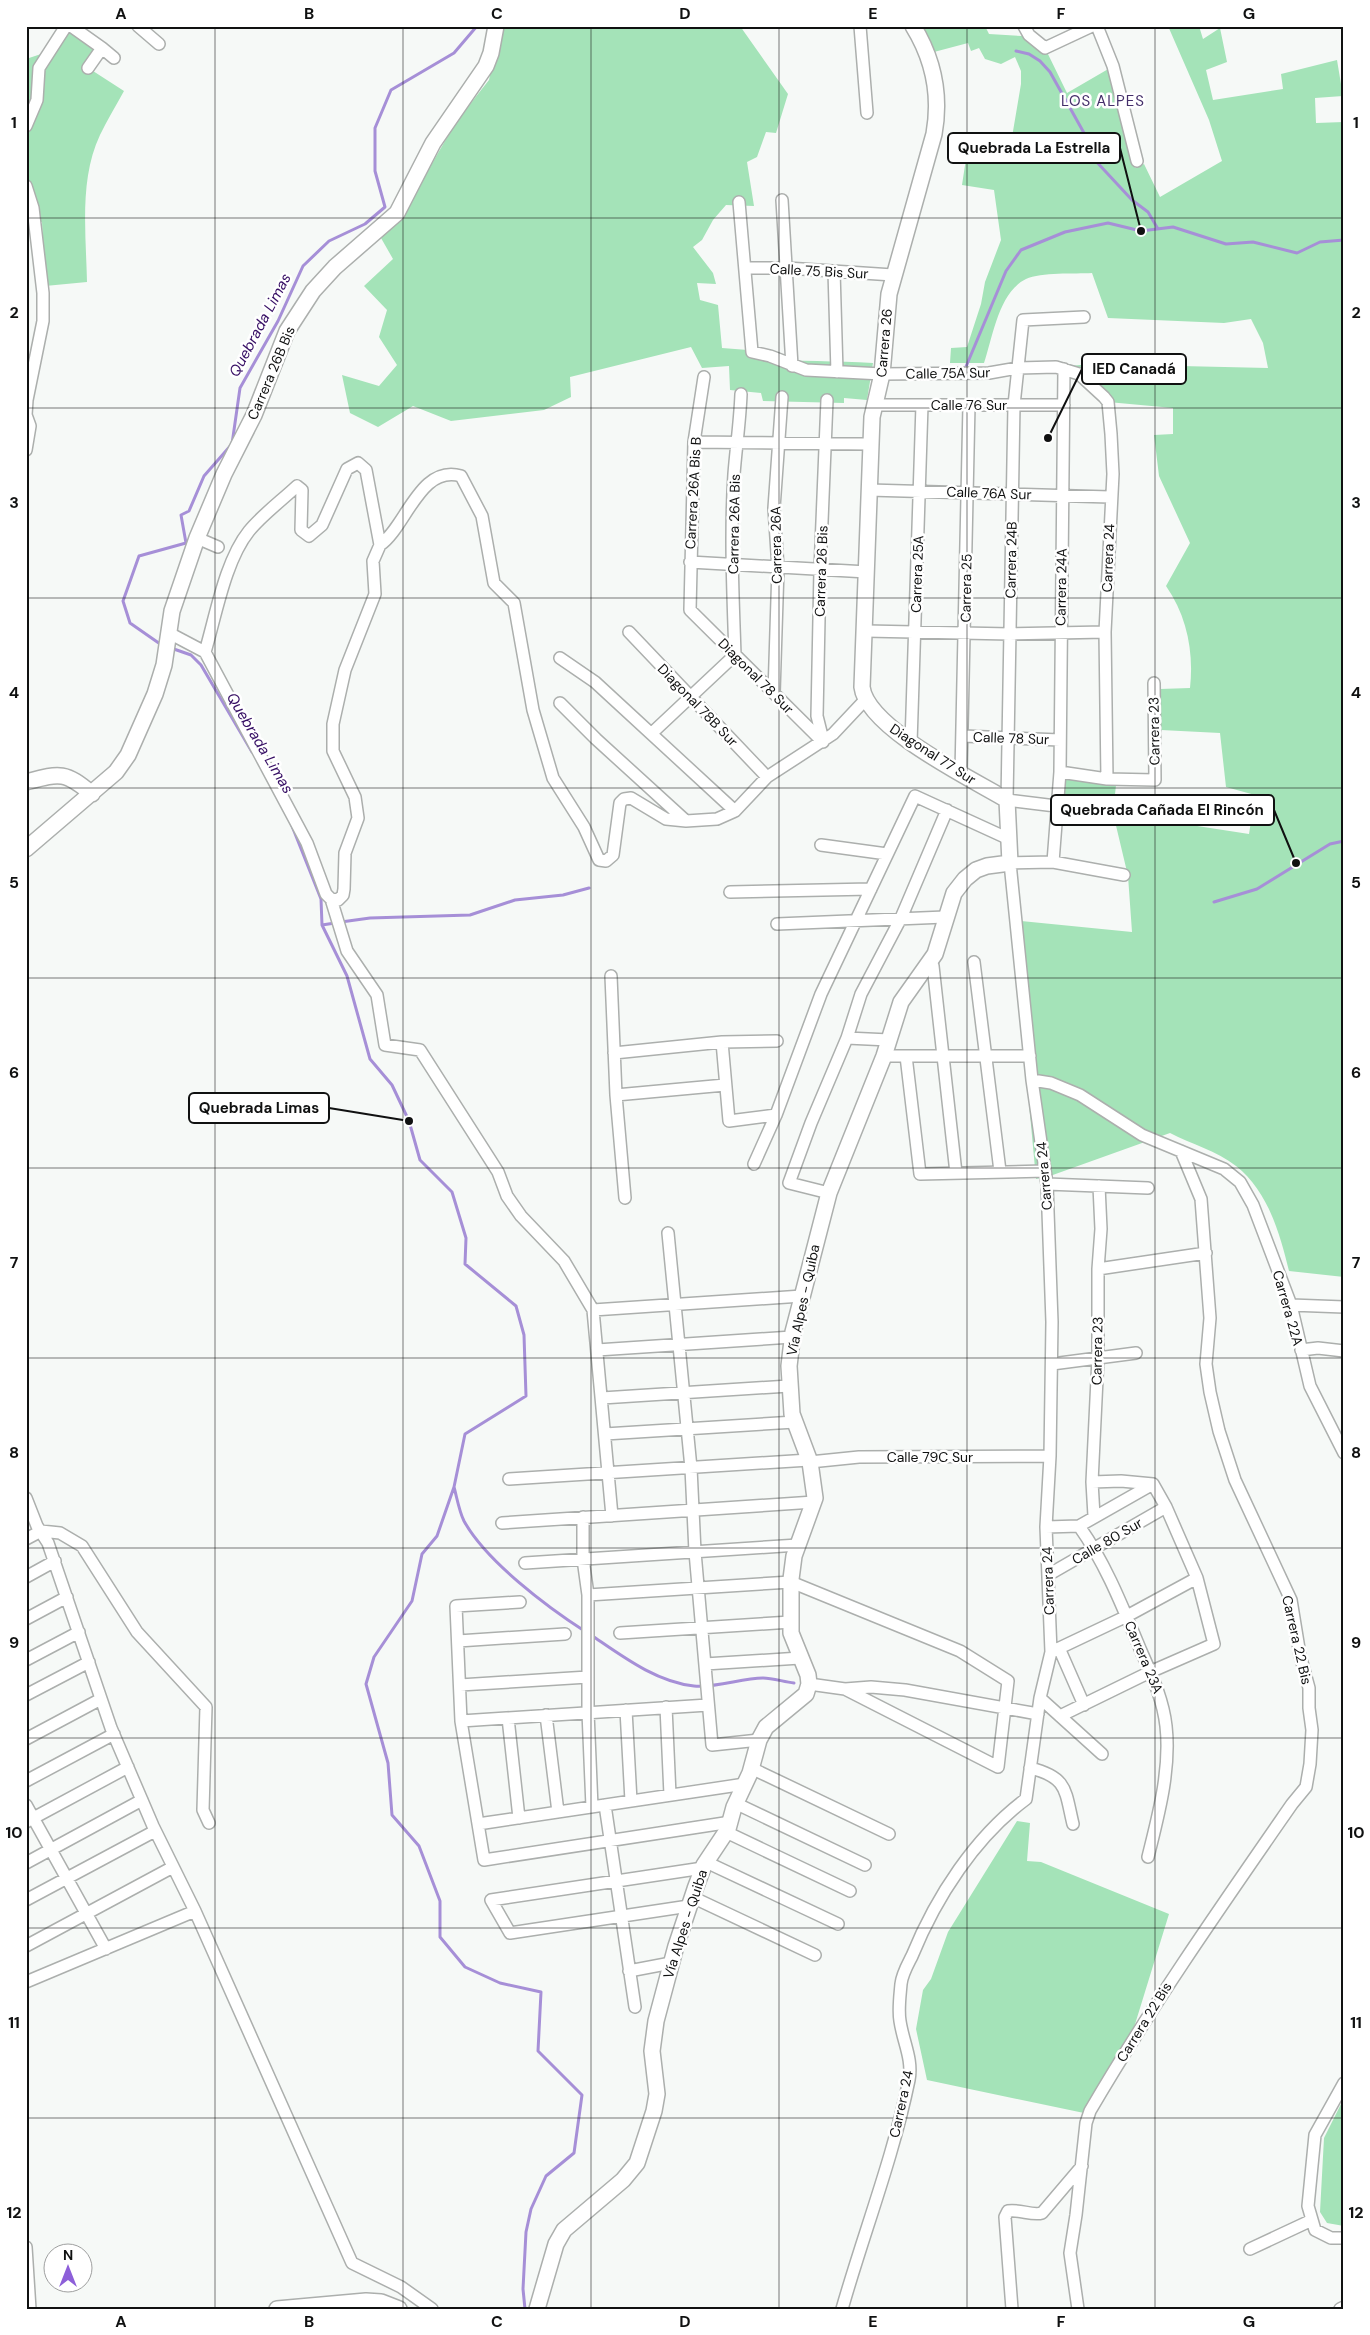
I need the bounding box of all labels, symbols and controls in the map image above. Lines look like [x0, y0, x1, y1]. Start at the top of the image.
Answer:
text: A [115, 3, 127, 24]
text: B [304, 3, 314, 24]
text: C [491, 3, 503, 24]
text: D [679, 3, 691, 24]
text: E [868, 3, 878, 24]
text: F [1057, 3, 1066, 24]
text: G [1243, 3, 1255, 24]
district label: LOS ALPES [1061, 91, 1145, 111]
text: 1 [11, 112, 17, 133]
text: 1 [1353, 112, 1359, 133]
callout: Quebrada La Estrella [948, 133, 1120, 163]
text: Quebrada La Estrella [958, 138, 1110, 158]
street label: Calle 75 Bis Sur [769, 259, 869, 283]
water label: Quebrada Limas [224, 270, 296, 380]
text: 2 [9, 302, 19, 323]
text: 2 [1351, 302, 1361, 323]
street label: Carrera 26 [872, 308, 896, 378]
street label: Carrera 26B Bis [243, 323, 299, 423]
callout: IED Canadá [1082, 354, 1186, 384]
text: IED Canadá [1092, 359, 1176, 379]
street label: Calle 75A Sur [905, 363, 991, 383]
street label: Calle 76 Sur [931, 396, 1007, 414]
street label: Carrera 26A Bis B [681, 436, 705, 550]
street label: Carrera 26A Bis [724, 474, 744, 574]
street label: Calle 76A Sur [946, 483, 1032, 503]
text: 3 [9, 492, 19, 513]
text: 3 [1351, 492, 1361, 513]
street label: Carrera 26A [766, 506, 786, 584]
street label: Carrera 24B [1001, 521, 1021, 599]
street label: Carrera 24 [1098, 523, 1118, 593]
street label: Carrera 26 Bis [810, 525, 832, 617]
street label: Carrera 25A [907, 535, 927, 613]
street label: Carrera 24A [1051, 548, 1071, 626]
street label: Carrera 25 [956, 553, 976, 623]
street label: Diagonal 78 Sur [714, 634, 798, 718]
street label: Diagonal 78B Sur [654, 660, 742, 750]
text: 4 [9, 682, 19, 703]
text: 4 [1351, 682, 1361, 703]
water label: Quebrada Limas [222, 689, 298, 797]
street label: Carrera 23 [1144, 697, 1164, 765]
street label: Diagonal 77 Sur [887, 720, 979, 788]
street label: Calle 78 Sur [973, 728, 1049, 748]
callout: Quebrada Cañada El Rincón [1051, 795, 1274, 825]
text: Quebrada Cañada El Rincón [1060, 800, 1264, 820]
text: 5 [9, 872, 19, 893]
text: 5 [1351, 872, 1361, 893]
text: 6 [9, 1062, 19, 1083]
text: 6 [1351, 1062, 1361, 1083]
callout: Quebrada Limas [189, 1093, 329, 1123]
text: Quebrada Limas [199, 1098, 319, 1118]
street label: Carrera 24 [1032, 1141, 1056, 1211]
street label: Vía Alpes - Quiba [782, 1243, 824, 1357]
text: 7 [10, 1252, 19, 1273]
text: 7 [1352, 1252, 1361, 1273]
street label: Carrera 22A [1269, 1268, 1307, 1348]
street label: Carrera 23 [1087, 1317, 1107, 1385]
text: 8 [9, 1442, 19, 1463]
text: 8 [1351, 1442, 1361, 1463]
street label: Calle 79C Sur [887, 1448, 973, 1466]
street label: Calle 80 Sur [1068, 1514, 1146, 1568]
street label: Carrera 24 [1038, 1546, 1058, 1616]
street label: Carrera 22 Bis [1278, 1594, 1316, 1686]
street label: Carrera 23A [1121, 1618, 1167, 1696]
text: 9 [9, 1632, 19, 1653]
text: 9 [1351, 1632, 1361, 1653]
text: 10 [5, 1822, 23, 1843]
text: 10 [1347, 1822, 1365, 1843]
street label: Vía Alpes - Quiba [659, 1867, 711, 1981]
street label: Carrera 22 Bis [1112, 1979, 1176, 2065]
text: 11 [8, 2012, 20, 2033]
text: 11 [1350, 2012, 1362, 2033]
street label: Carrera 24 [885, 2068, 917, 2139]
text: 12 [6, 2202, 22, 2223]
text: 12 [1348, 2202, 1364, 2223]
north arrow [42, 2242, 92, 2292]
text: N [63, 2246, 73, 2264]
text: A [115, 2311, 127, 2332]
text: B [304, 2311, 314, 2332]
text: C [491, 2311, 503, 2332]
text: D [679, 2311, 691, 2332]
text: E [868, 2311, 878, 2332]
text: F [1057, 2311, 1066, 2332]
text: G [1243, 2311, 1255, 2332]

